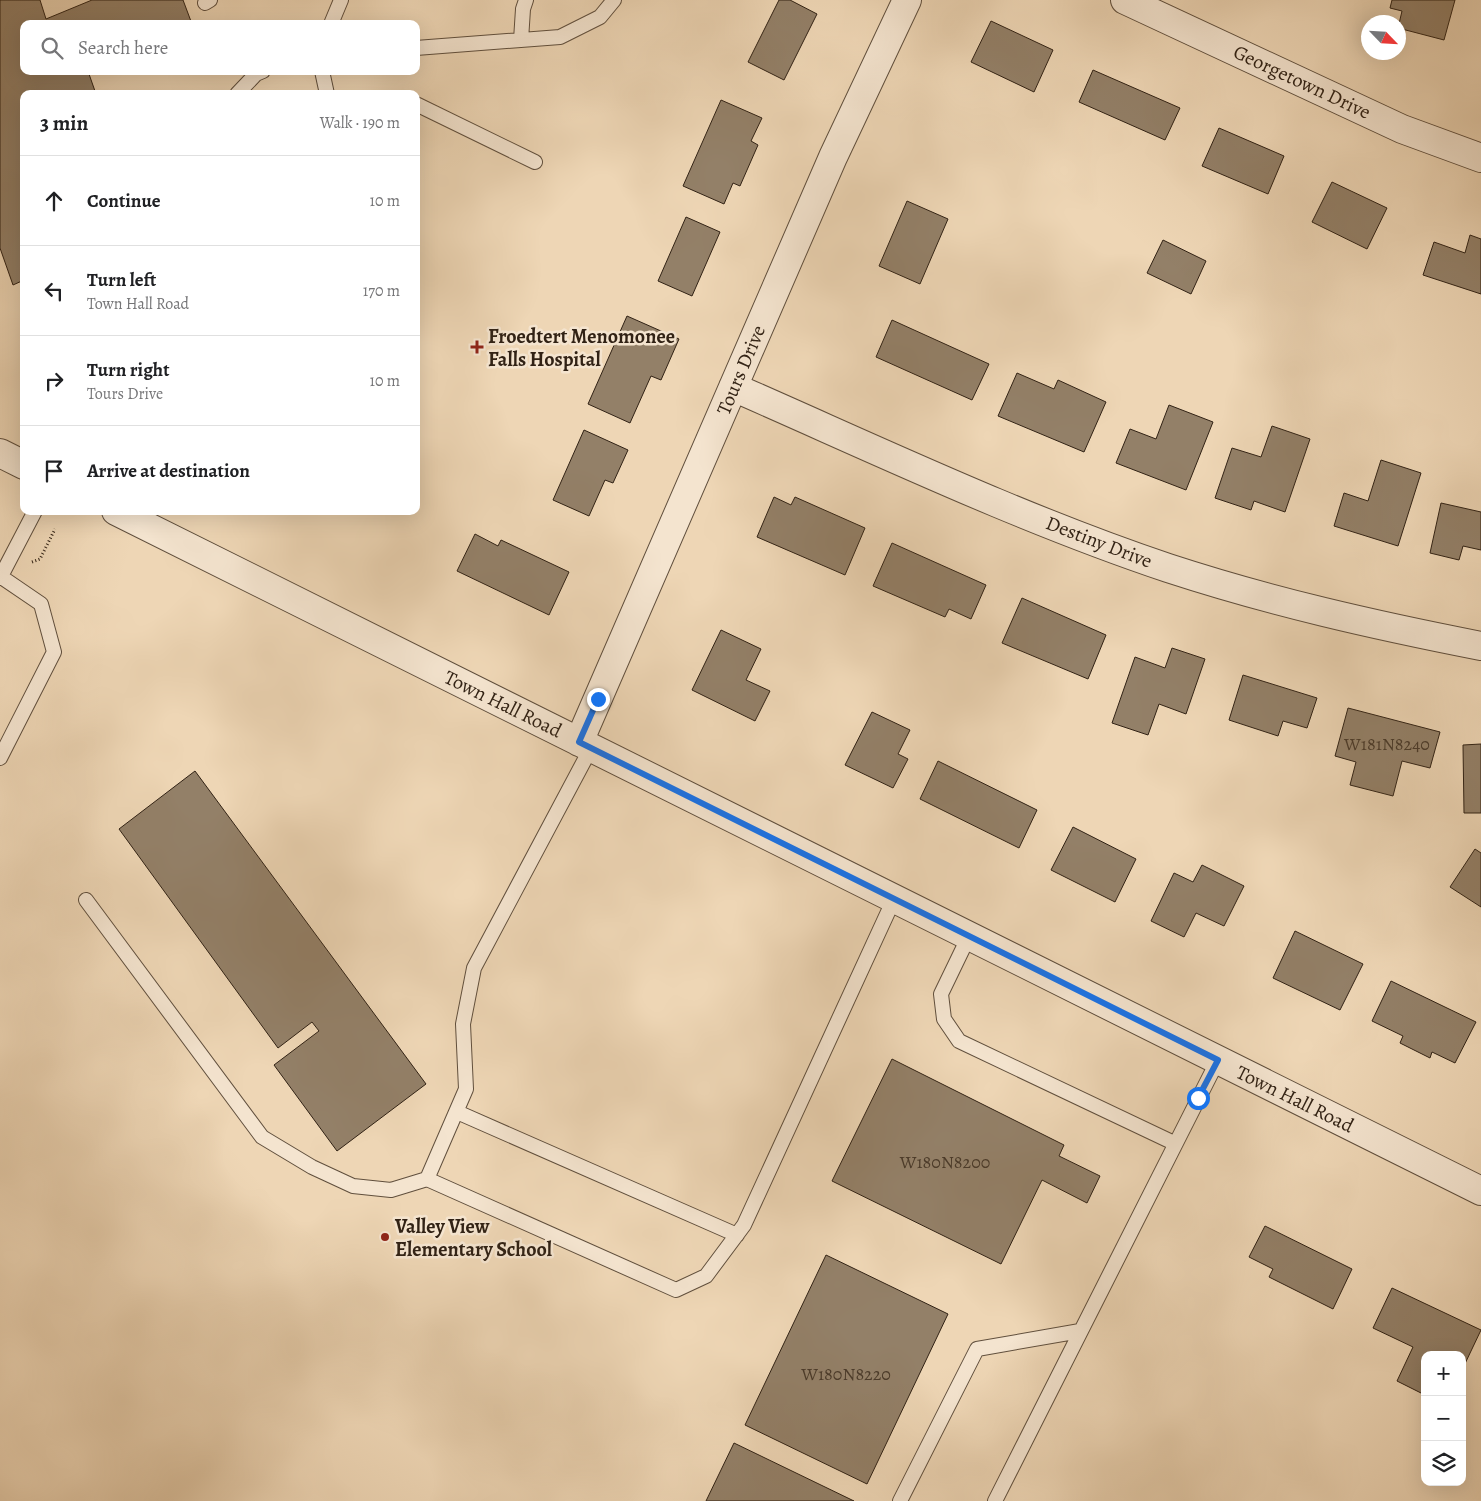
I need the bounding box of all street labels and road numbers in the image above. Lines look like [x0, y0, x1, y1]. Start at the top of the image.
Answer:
street label: Georgetown Drive [1229, 38, 1375, 126]
street label: Tours Drive [710, 321, 772, 419]
street label: Destiny Drive [1042, 509, 1156, 575]
street label: Town Hall Road [440, 664, 567, 744]
street label: Town Hall Road [1232, 1059, 1359, 1139]

